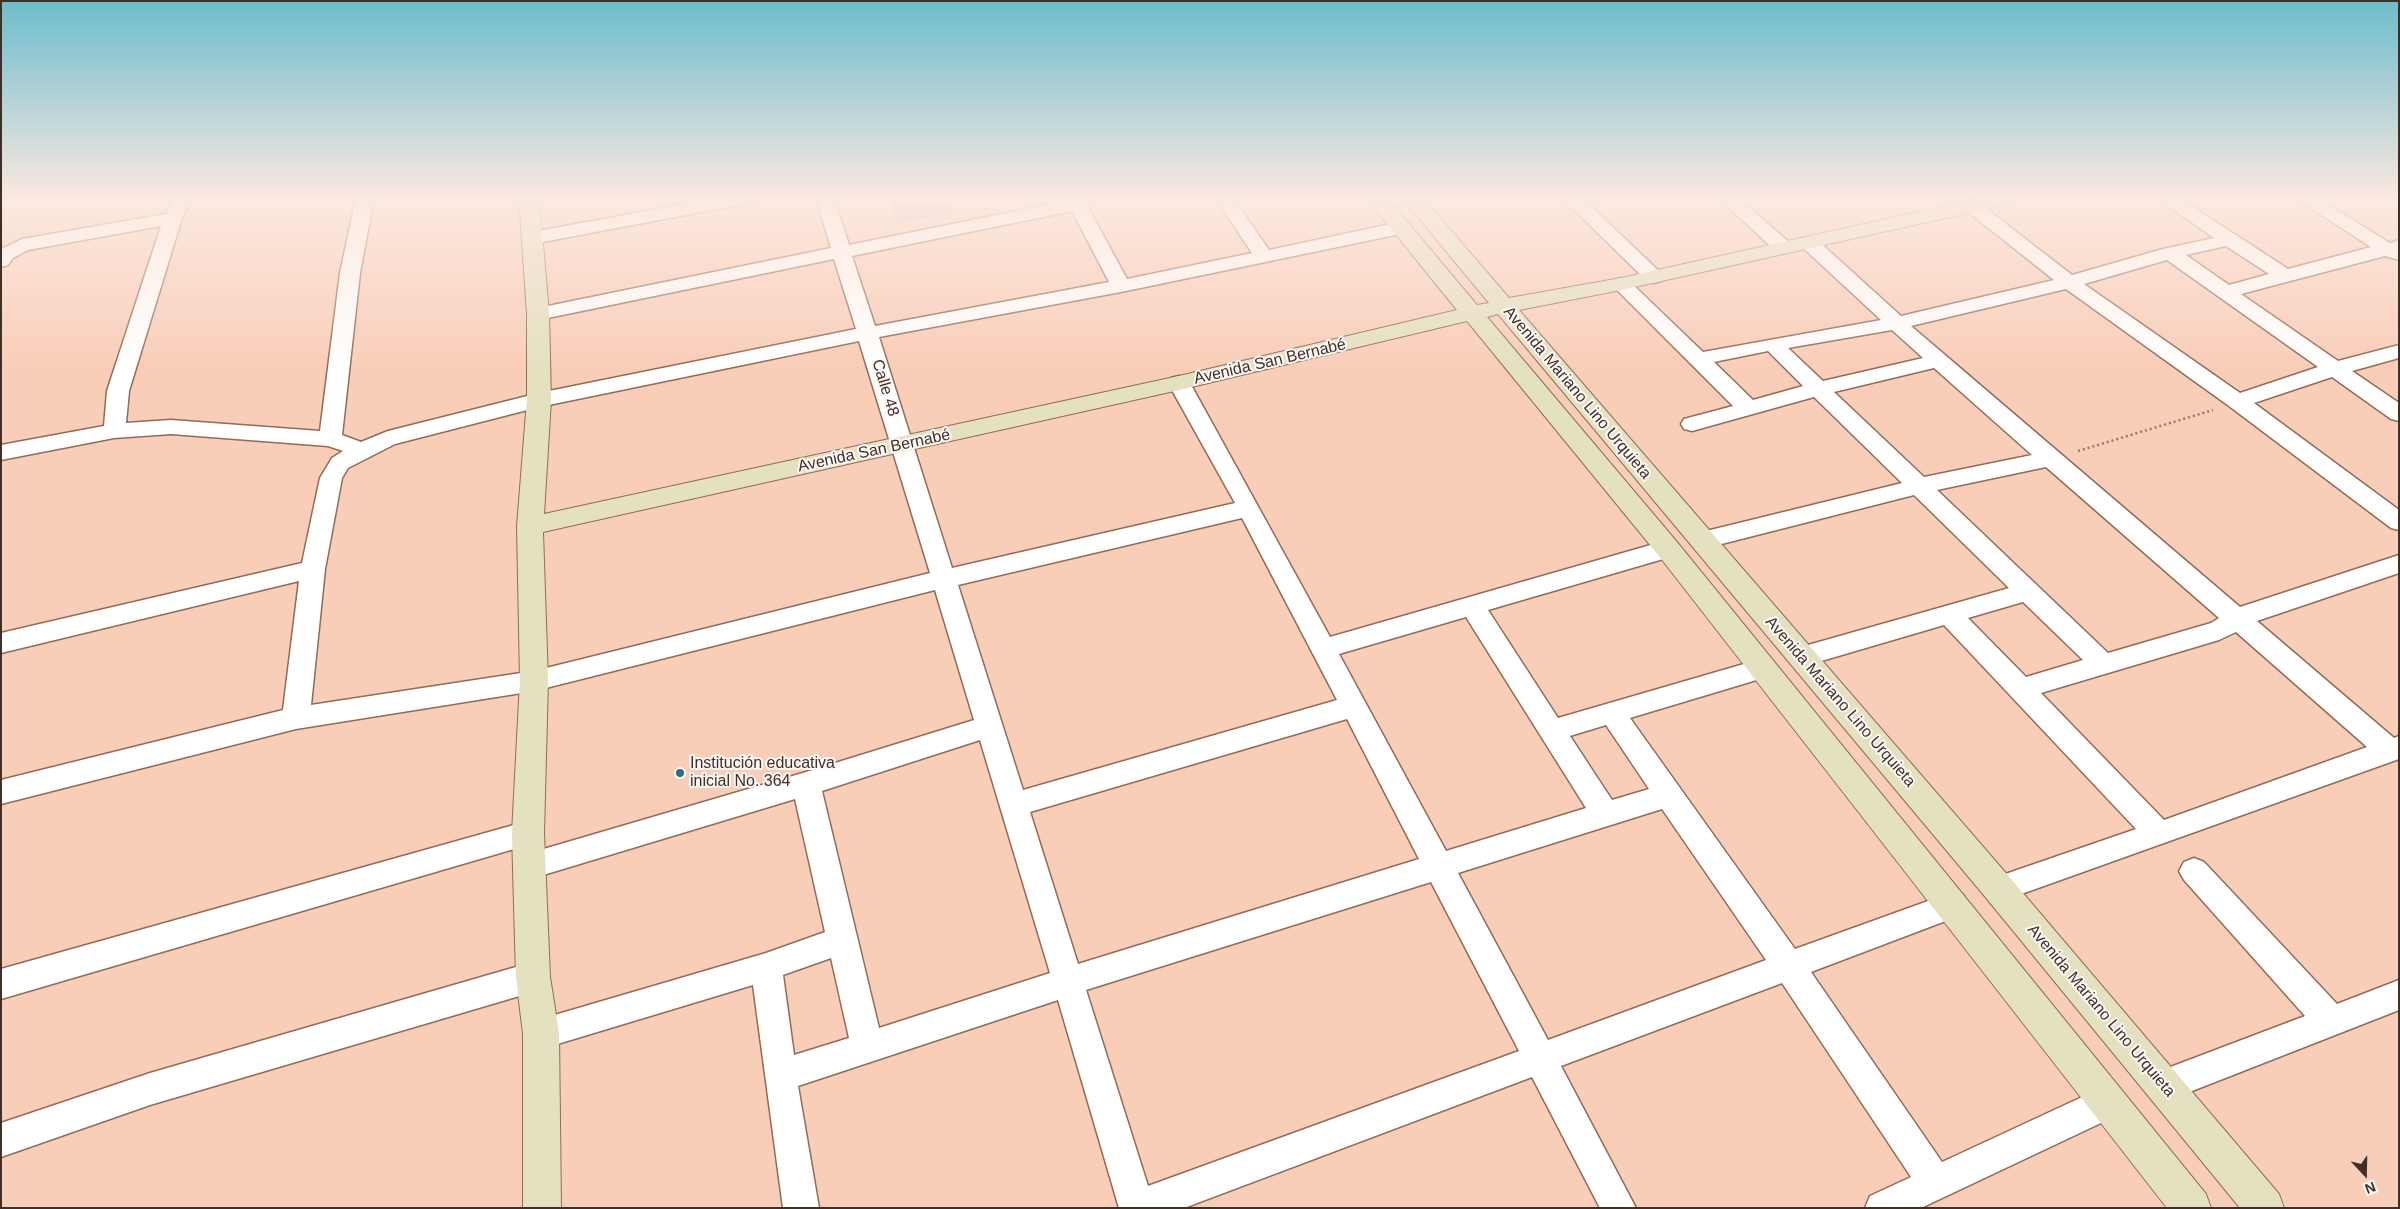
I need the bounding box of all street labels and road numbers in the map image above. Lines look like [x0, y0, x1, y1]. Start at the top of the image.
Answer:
street label: Avenida Mariano Lino Urquieta [1499, 303, 1655, 483]
street label: Avenida San Bernabé [1192, 335, 1348, 389]
street label: Calle 48 [867, 357, 903, 419]
street label: Avenida San Bernabé [796, 425, 952, 477]
street label: Avenida Mariano Lino Urquieta [1761, 613, 1919, 791]
street label: Avenida Mariano Lino Urquieta [2023, 921, 2179, 1101]

